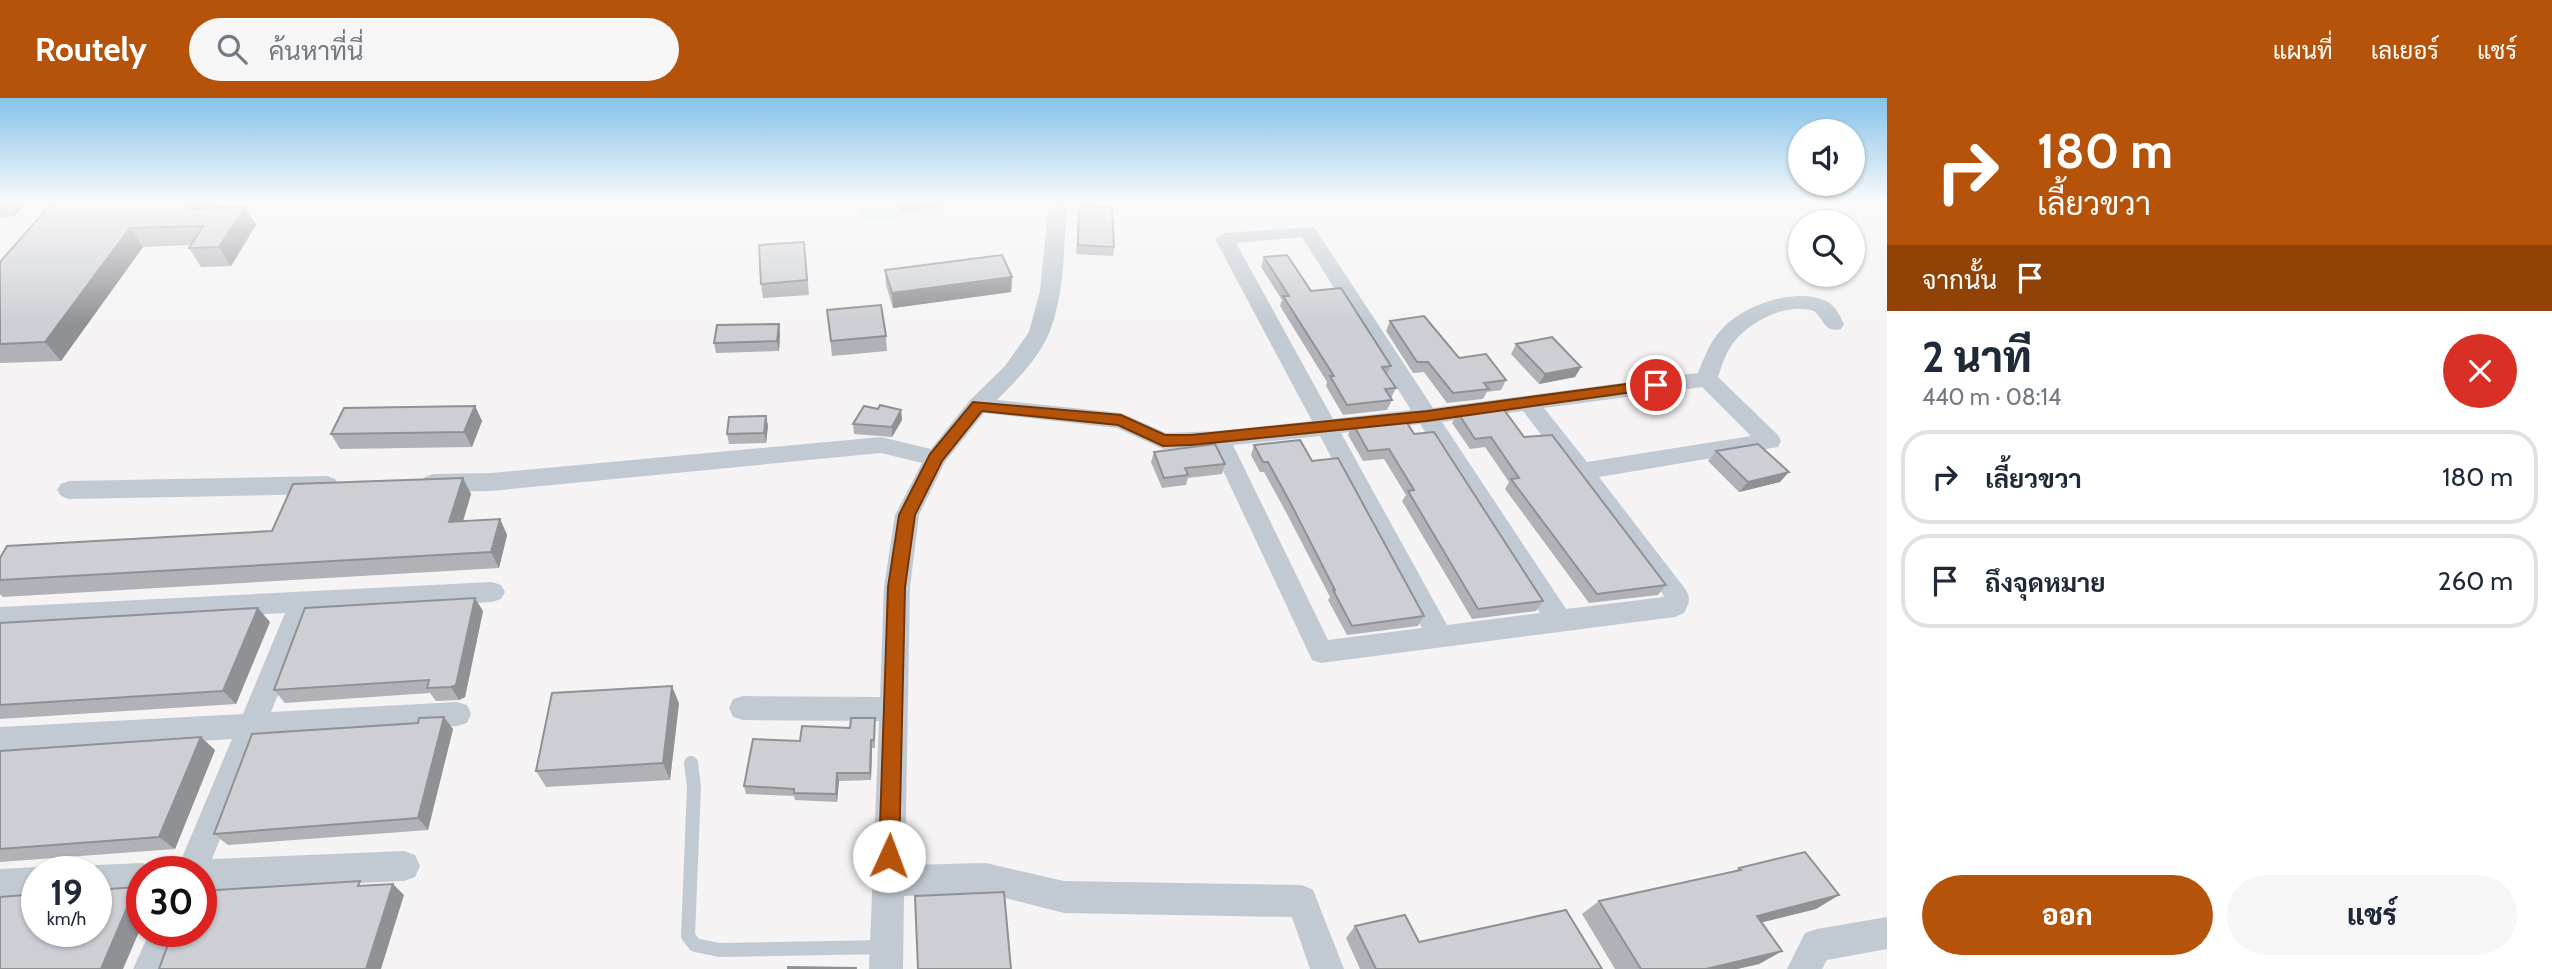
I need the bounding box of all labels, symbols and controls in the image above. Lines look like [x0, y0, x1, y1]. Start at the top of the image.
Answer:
search box [189, 18, 679, 81]
text: Routely [35, 29, 147, 69]
icon: search [213, 30, 251, 68]
text: ค้นหาที่นี่ [269, 35, 364, 67]
text: แผนที่ [2273, 36, 2333, 65]
text: เลเยอร์ [2371, 36, 2439, 65]
text: แชร์ [2477, 36, 2517, 65]
map controls [1788, 119, 1865, 287]
button: sound [1788, 119, 1865, 196]
text: 180 m [2037, 121, 2173, 180]
icon: right [1922, 126, 2013, 217]
text: เลี้ยวขวา [2037, 184, 2151, 223]
button: search [1788, 210, 1865, 287]
icon: arrive [2011, 259, 2049, 297]
text: จากนั้น [1922, 264, 1997, 296]
text: 2 นาที [1922, 331, 2032, 383]
button: close [2443, 334, 2517, 408]
pin [1626, 355, 1686, 415]
icon: arrive [1637, 366, 1675, 404]
text: 440 m · 08:14 [1922, 383, 2061, 411]
icon: right [1926, 458, 1964, 496]
text: 180 m [2442, 461, 2513, 493]
text: เลี้ยวขวา [1985, 463, 2082, 495]
icon: arrive [1926, 562, 1964, 600]
text: 260 m [2438, 565, 2513, 597]
text: ถึงจุดหมาย [1985, 567, 2106, 599]
position arrow [852, 819, 926, 893]
speed limit sign: 30 [126, 856, 217, 947]
text: 19 [50, 871, 83, 914]
button: ออก [1922, 875, 2213, 955]
button: แชร์ [2227, 875, 2517, 955]
text: km/h [47, 908, 86, 930]

